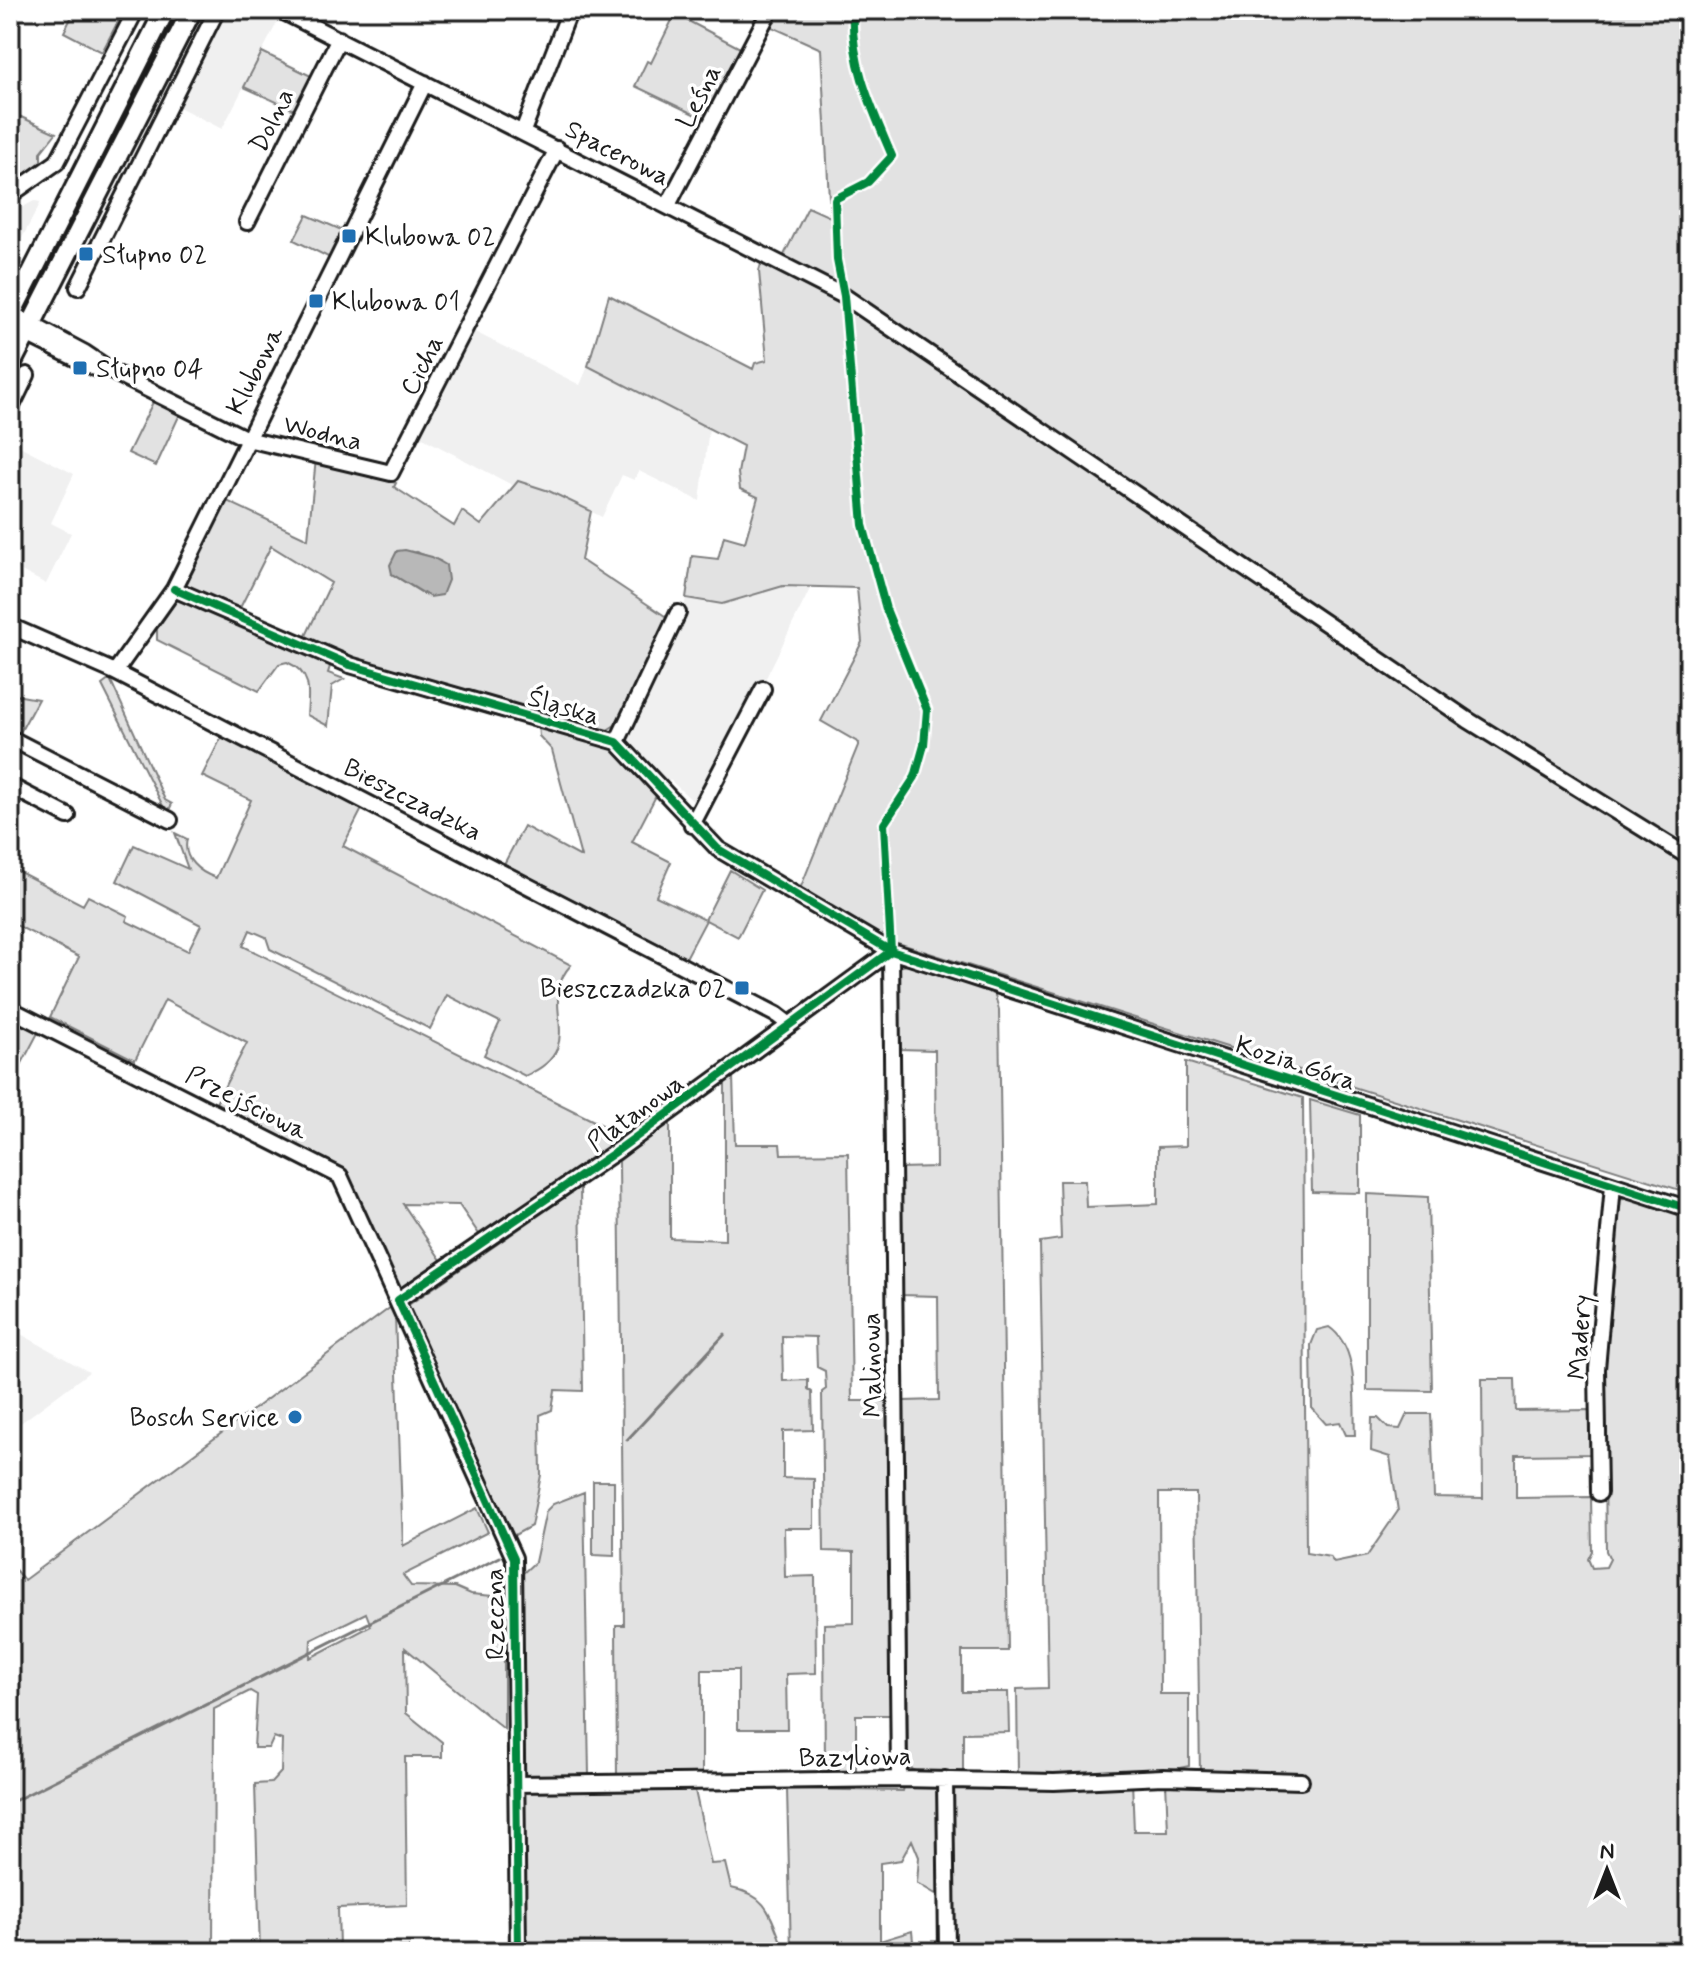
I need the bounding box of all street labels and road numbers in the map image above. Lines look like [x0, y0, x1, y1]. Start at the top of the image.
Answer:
street label: Leśna [669, 59, 730, 134]
street label: Dolna [242, 83, 303, 159]
street label: Spacerowa [559, 113, 675, 195]
street label: Klubowa [219, 320, 293, 421]
street label: Cicha [393, 330, 452, 402]
street label: Wodna [280, 408, 365, 460]
street label: Śląska [524, 681, 604, 734]
street label: Bieszczadzka [337, 751, 487, 850]
street label: Kozia Góra [1231, 1028, 1360, 1099]
street label: Przejściowa [180, 1059, 313, 1149]
street label: Platanowa [581, 1067, 691, 1160]
street label: Madery [1561, 1293, 1601, 1381]
street label: Malinowa [855, 1312, 891, 1418]
street label: Rzeczna [478, 1568, 514, 1660]
street label: Bazyliowa [798, 1740, 912, 1776]

